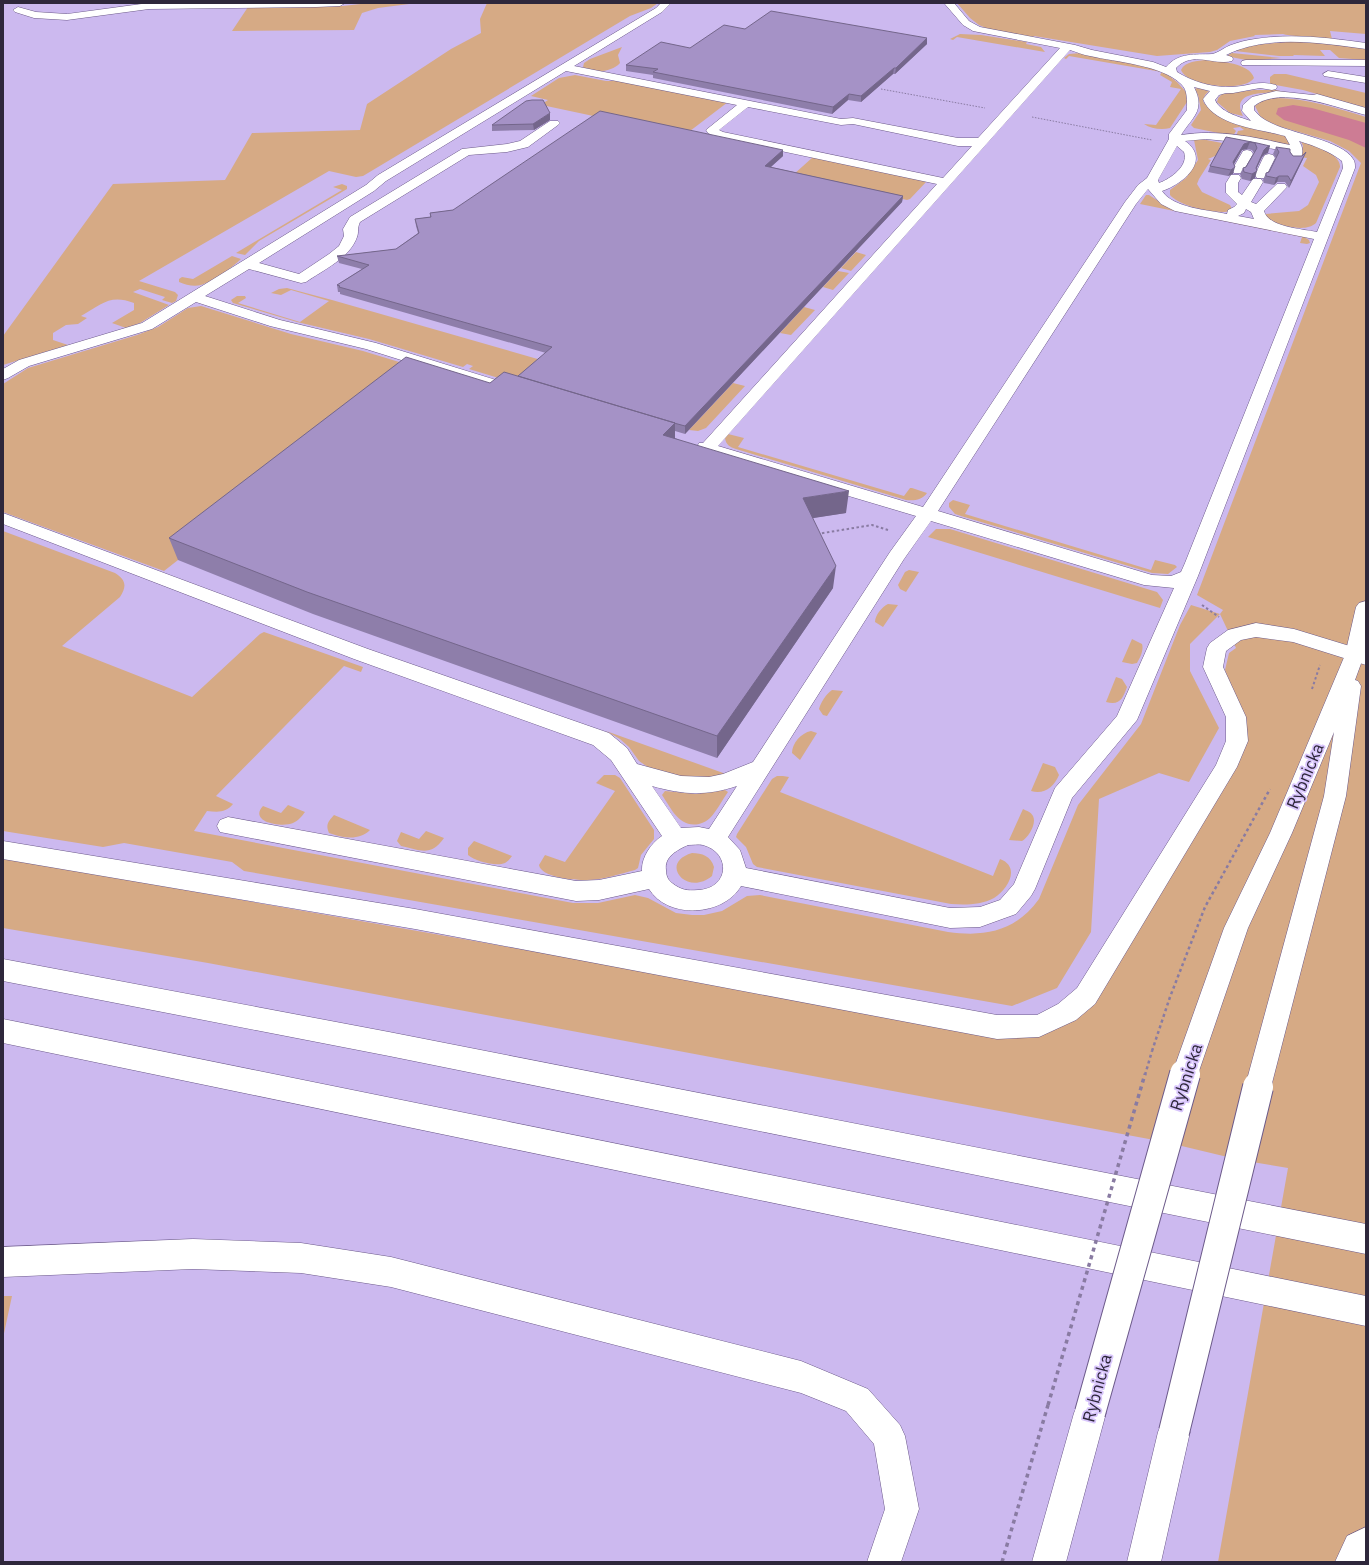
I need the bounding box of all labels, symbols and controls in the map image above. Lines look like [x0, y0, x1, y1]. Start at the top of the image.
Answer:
street label: Rybnicka [1281, 740, 1329, 812]
street label: Rybnicka [1165, 1041, 1207, 1113]
street label: Rybnicka [1077, 1352, 1117, 1424]

